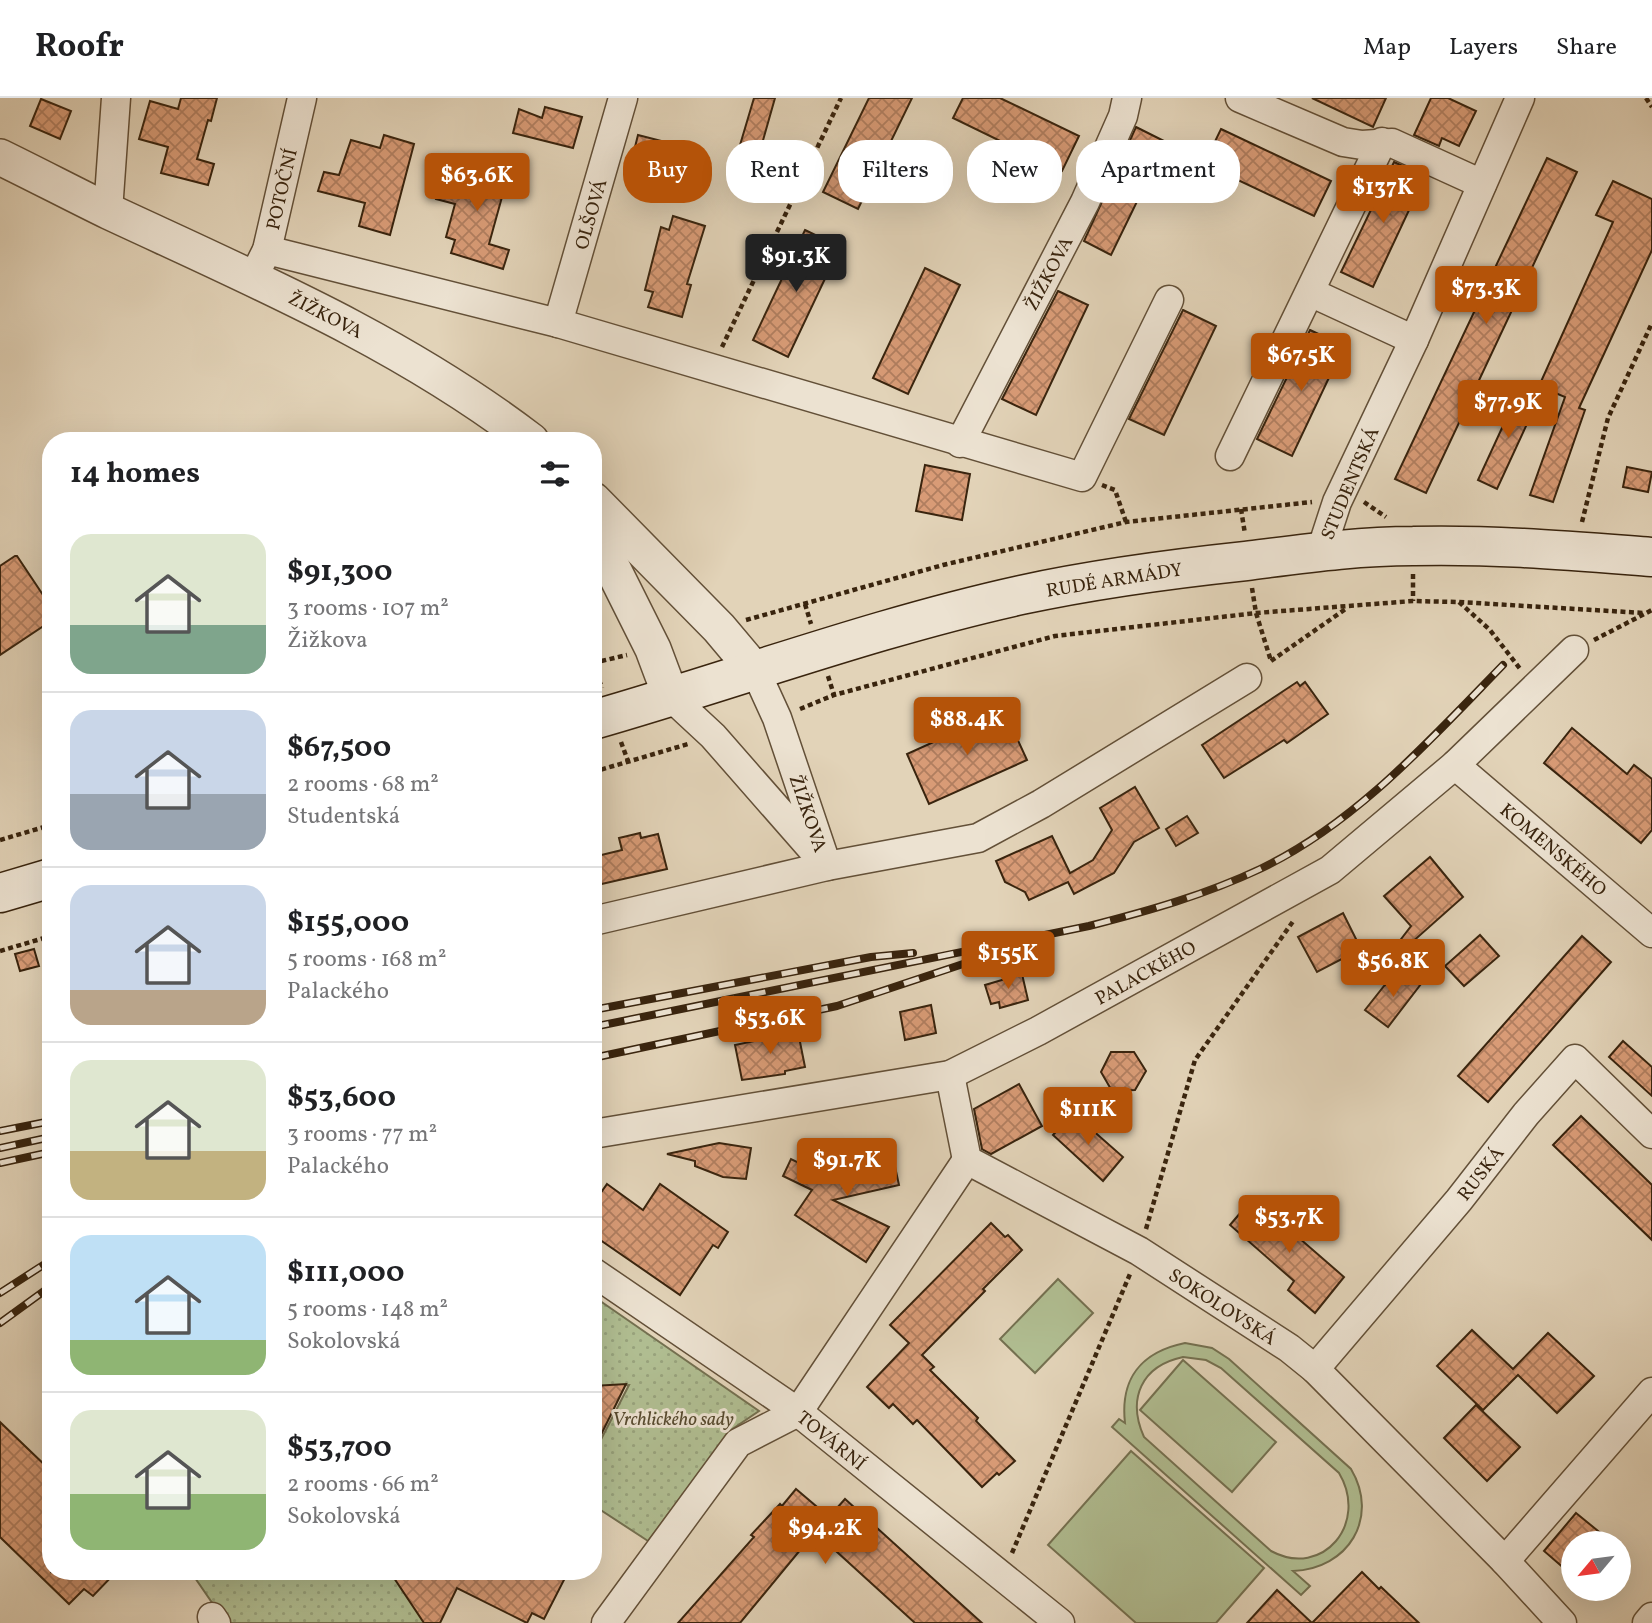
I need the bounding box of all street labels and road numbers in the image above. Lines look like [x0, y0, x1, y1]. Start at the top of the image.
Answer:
street label: POTOČNÍ [261, 146, 305, 233]
street label: OLŠOVÁ [569, 176, 614, 253]
street label: ŽIŽKOVA [1019, 232, 1080, 316]
street label: ŽIŽKOVA [283, 286, 367, 346]
street label: STUDENTSKÁ [1315, 423, 1386, 544]
street label: RUDÉ ARMÁDY [1044, 557, 1184, 605]
street label: ŽIŽKOVA [782, 771, 832, 856]
street label: KOMENSKÉHO [1494, 798, 1612, 903]
street label: PALACKÉHO [1091, 935, 1201, 1012]
street label: RUSKÁ [1452, 1142, 1511, 1207]
street label: SOKOLOVSKÁ [1163, 1263, 1281, 1352]
street label: TOVÁRNÍ [791, 1406, 871, 1478]

